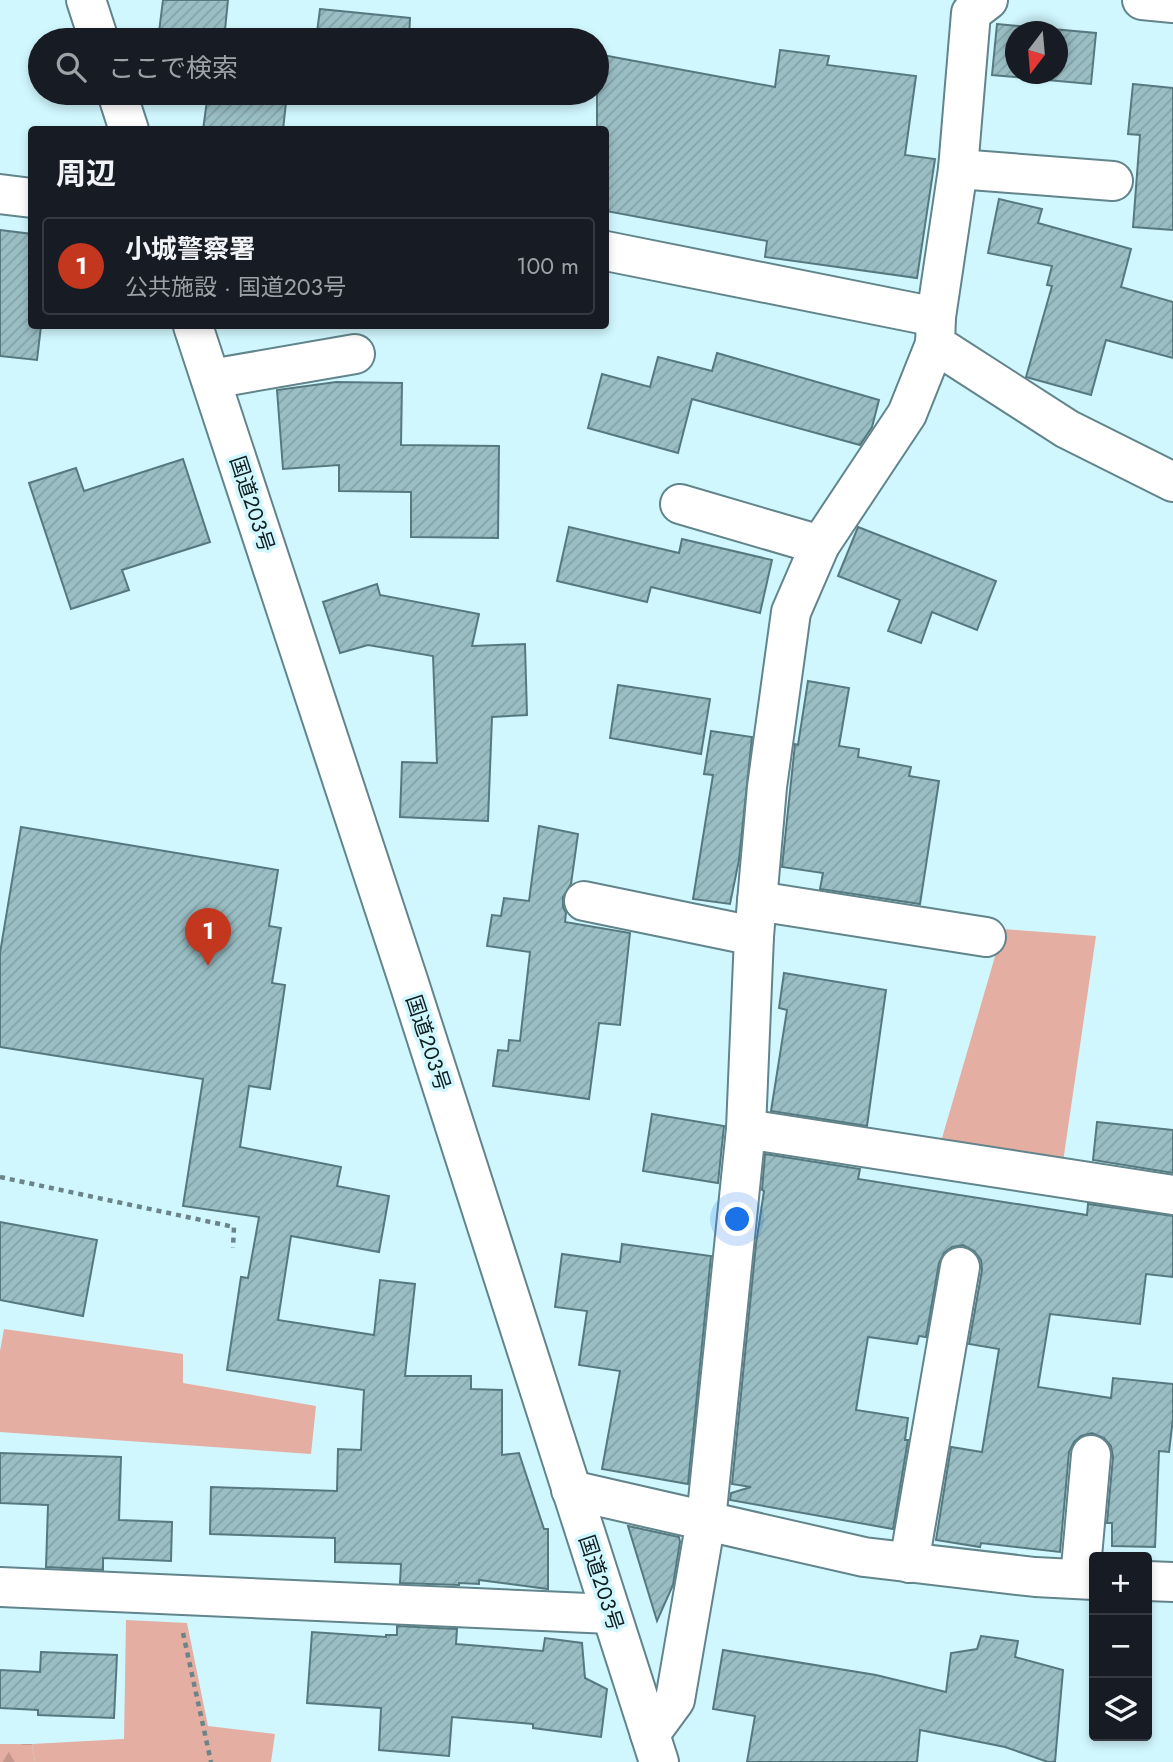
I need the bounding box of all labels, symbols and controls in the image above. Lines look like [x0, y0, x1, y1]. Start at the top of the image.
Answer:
north arrow [1005, 21, 1068, 84]
search box [28, 28, 609, 105]
icon: search [52, 48, 90, 86]
text: ここで検索 [108, 49, 238, 87]
text: 周辺 [56, 152, 116, 195]
text: 小城警察署 [125, 230, 255, 268]
text: 1 [75, 249, 87, 283]
text: 100 m [516, 249, 579, 283]
text: 公共施設 · 国道203号 [125, 270, 346, 304]
street label: 国道203号 [222, 452, 282, 556]
pin: 1 [185, 908, 231, 966]
street label: 国道203号 [398, 991, 458, 1095]
your location [720, 1202, 754, 1236]
street label: 国道203号 [571, 1531, 631, 1635]
map controls [1089, 1552, 1152, 1741]
button: + [1089, 1552, 1152, 1615]
button: − [1089, 1615, 1152, 1678]
button: layers [1089, 1678, 1152, 1741]

